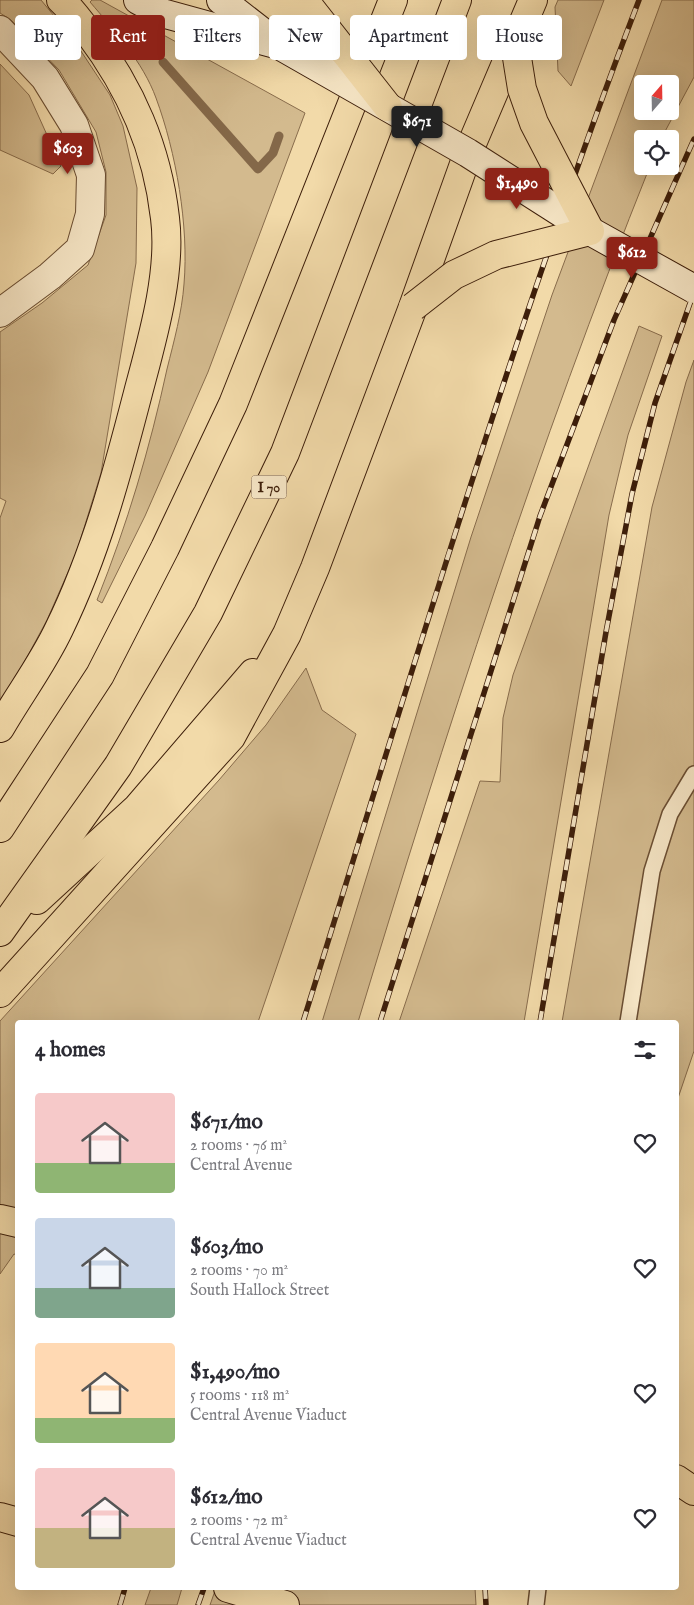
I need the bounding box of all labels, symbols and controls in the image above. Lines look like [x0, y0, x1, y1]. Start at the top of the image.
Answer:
chip: Buy [15, 15, 81, 60]
chip: Rent [91, 15, 165, 60]
chip: Filters [175, 15, 259, 60]
chip: New [269, 15, 340, 60]
chip: Apartment [350, 15, 467, 60]
chip: House [477, 15, 562, 60]
north arrow [634, 75, 679, 120]
map controls [634, 75, 679, 175]
pin: $671 [387, 106, 447, 148]
text: $671 [402, 112, 432, 132]
button: locate [634, 130, 679, 175]
pin: $603 [38, 132, 98, 175]
text: $603 [53, 139, 83, 159]
pin: $1,490 [476, 168, 558, 210]
text: $1,490 [496, 174, 538, 194]
pin: $612 [602, 236, 662, 279]
text: $612 [618, 243, 646, 263]
road number: I 70 [252, 476, 286, 498]
icon: filters [631, 1036, 659, 1064]
text: 4 homes [35, 1037, 105, 1064]
text: $671/mo [190, 1109, 263, 1136]
icon: home [75, 1113, 135, 1173]
icon: heart [631, 1129, 659, 1157]
text: 2 rooms · 76 m² [190, 1136, 287, 1156]
text: Central Avenue [190, 1156, 292, 1176]
text: $603/mo [190, 1234, 263, 1261]
icon: home [75, 1238, 135, 1298]
icon: heart [631, 1254, 659, 1282]
text: 2 rooms · 70 m² [190, 1261, 288, 1281]
text: South Hallock Street [190, 1281, 329, 1301]
text: $1,490/mo [190, 1359, 280, 1386]
icon: home [75, 1363, 135, 1423]
icon: heart [631, 1379, 659, 1407]
text: 5 rooms · 118 m² [190, 1386, 289, 1406]
text: Central Avenue Viaduct [190, 1406, 347, 1426]
text: $612/mo [190, 1484, 263, 1511]
icon: home [75, 1488, 135, 1548]
icon: heart [631, 1504, 659, 1532]
text: 2 rooms · 72 m² [190, 1511, 288, 1531]
text: Central Avenue Viaduct [190, 1531, 347, 1551]

